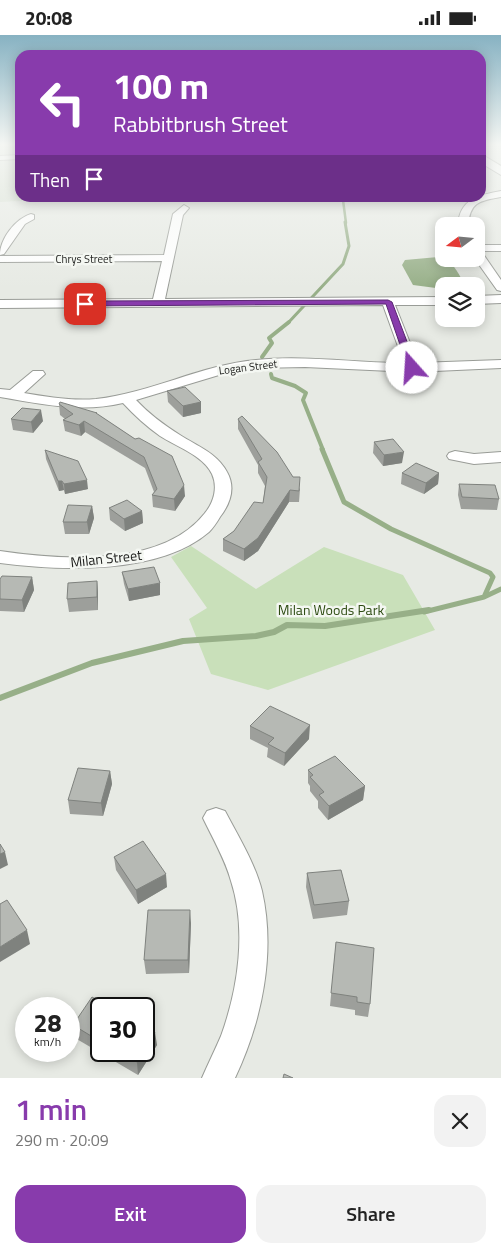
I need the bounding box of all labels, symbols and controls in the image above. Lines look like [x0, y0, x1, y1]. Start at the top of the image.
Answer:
text: 20:08 [25, 3, 72, 32]
text: 100 m [113, 59, 209, 113]
icon: left [30, 70, 95, 135]
text: Rabbitbrush Street [113, 107, 288, 141]
text: Then [30, 165, 70, 194]
icon: arrive [80, 165, 108, 193]
north arrow [435, 217, 485, 267]
map controls [435, 217, 485, 327]
street label: Chrys Street [56, 251, 113, 267]
button: layers [435, 277, 485, 327]
pin [64, 283, 106, 325]
icon: arrive [71, 290, 99, 318]
position arrow [385, 341, 437, 393]
street label: Logan Street [218, 355, 278, 379]
street label: Milan Street [69, 544, 143, 572]
park label: Milan Woods Park [278, 599, 384, 620]
speed limit sign: 30 [90, 997, 155, 1062]
text: 28 [33, 1004, 62, 1042]
text: km/h [34, 1032, 61, 1051]
text: 1 min [15, 1086, 87, 1132]
button: close [434, 1095, 486, 1147]
text: 290 m · 20:09 [15, 1128, 109, 1152]
button: Exit [15, 1185, 246, 1243]
button: Share [256, 1185, 486, 1243]

